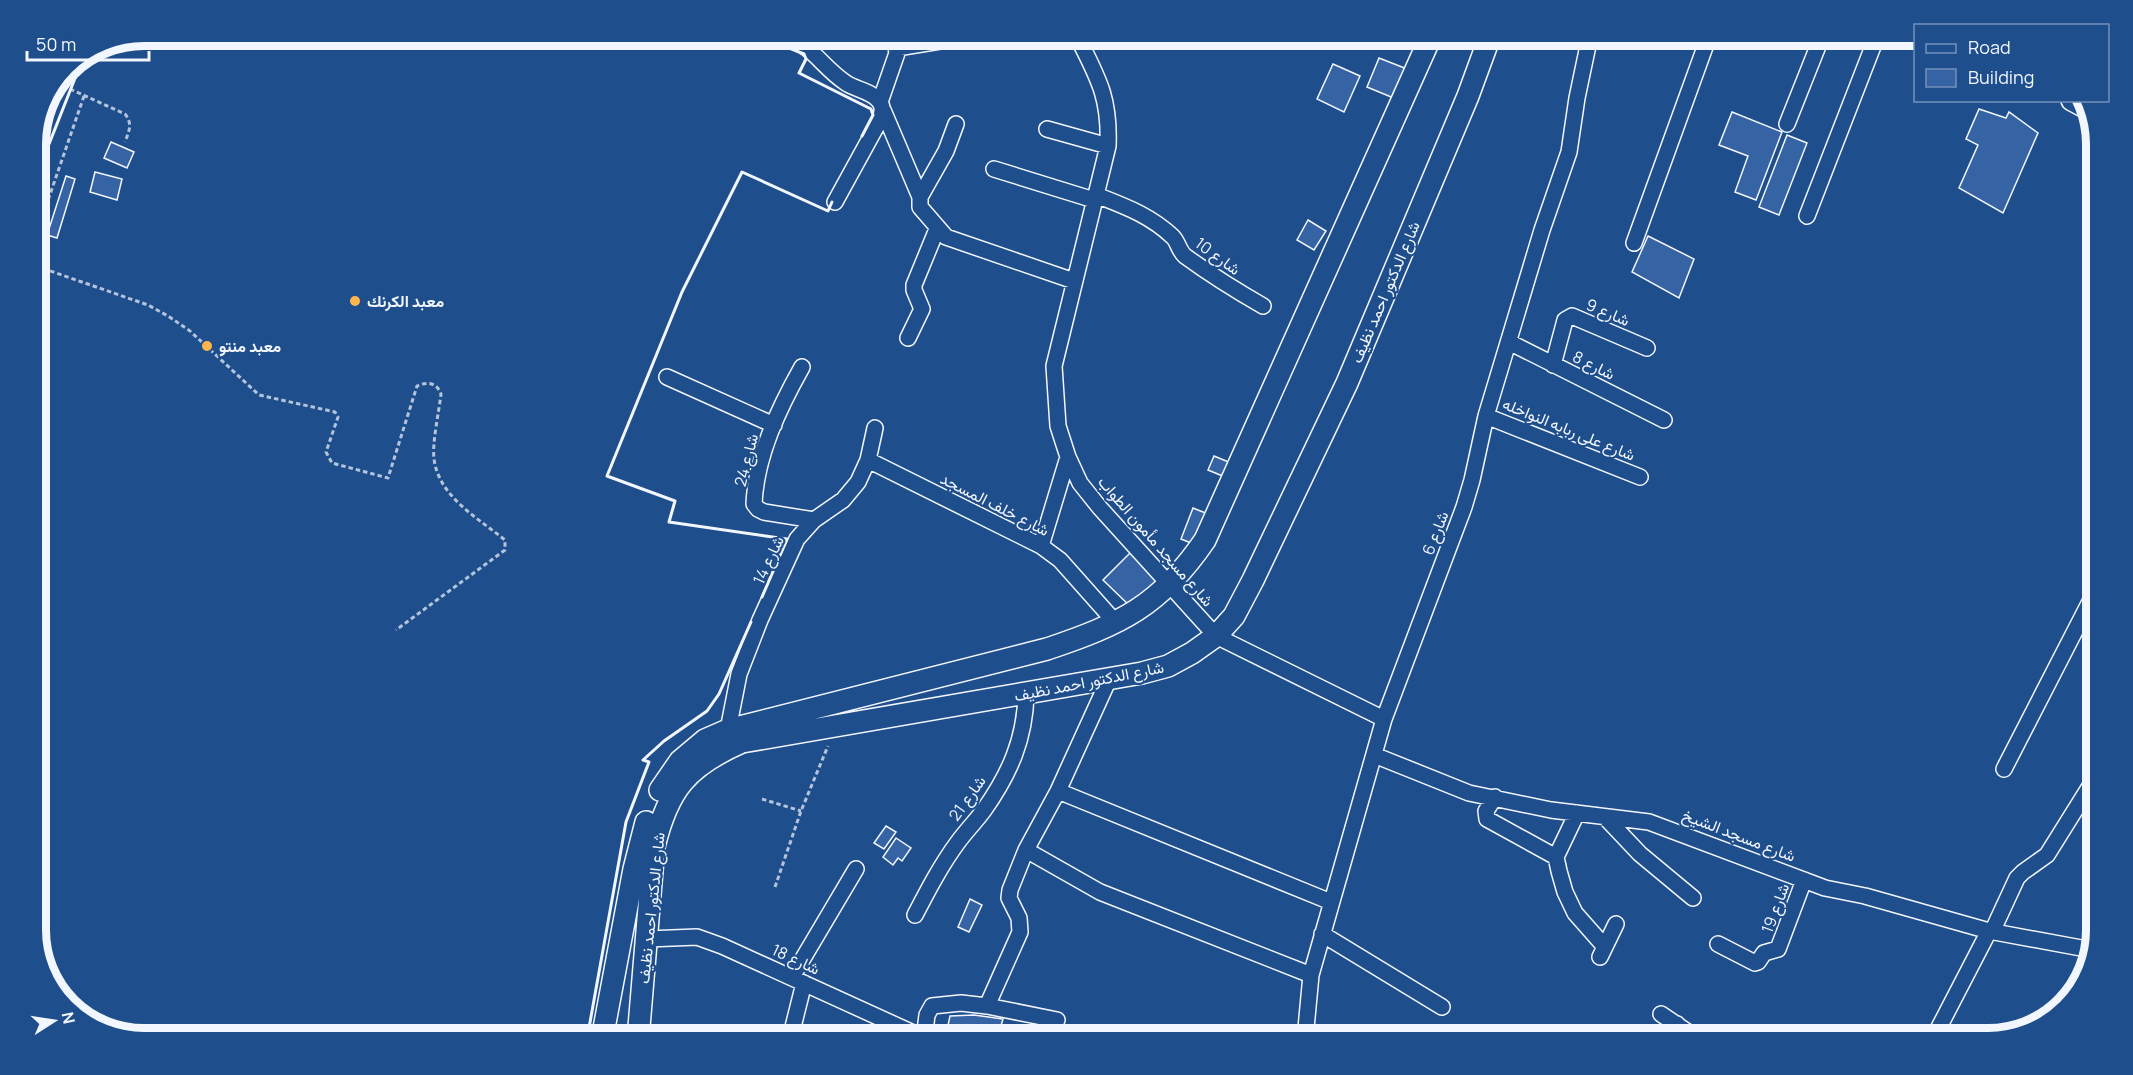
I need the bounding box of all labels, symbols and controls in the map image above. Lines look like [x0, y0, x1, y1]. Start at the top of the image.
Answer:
scale bar [27, 24, 148, 62]
legend [1914, 24, 2109, 102]
text: 50 m [36, 32, 76, 56]
text: Road [1968, 35, 2011, 59]
text: Building [1968, 65, 2034, 89]
street label: شارع الدكتور احمد نظيف [1345, 218, 1426, 367]
street label: شارع 10 [1190, 232, 1245, 281]
place label: معبد الكرنك [367, 290, 444, 312]
street label: شارع 9 [1582, 293, 1633, 332]
marker: معبد الكرنك [348, 294, 362, 308]
place label: معبد منتو [219, 335, 282, 357]
marker: معبد منتو [200, 339, 214, 353]
street label: شارع 8 [1569, 345, 1619, 386]
street label: شارع على ربابه النواخله [1499, 392, 1639, 467]
street label: شارع 24 [729, 431, 764, 489]
street label: شارع خلف المسجد [936, 467, 1053, 542]
street label: شارع مسجد مأمون الطواب [1092, 471, 1219, 612]
street label: شارع 6 [1417, 508, 1454, 558]
street label: شارع 14 [747, 532, 790, 588]
street label: شارع الدكتور احمد نظيف [1012, 656, 1166, 707]
street label: شارع 21 [943, 771, 991, 826]
street label: شارع مسجد الشيخ [1679, 803, 1799, 868]
street label: شارع الدكتور احمد نظيف [632, 831, 671, 985]
street label: شارع 19 [1756, 880, 1795, 936]
street label: شارع 18 [768, 938, 824, 981]
north arrow [24, 991, 84, 1051]
text: N [57, 1010, 81, 1026]

